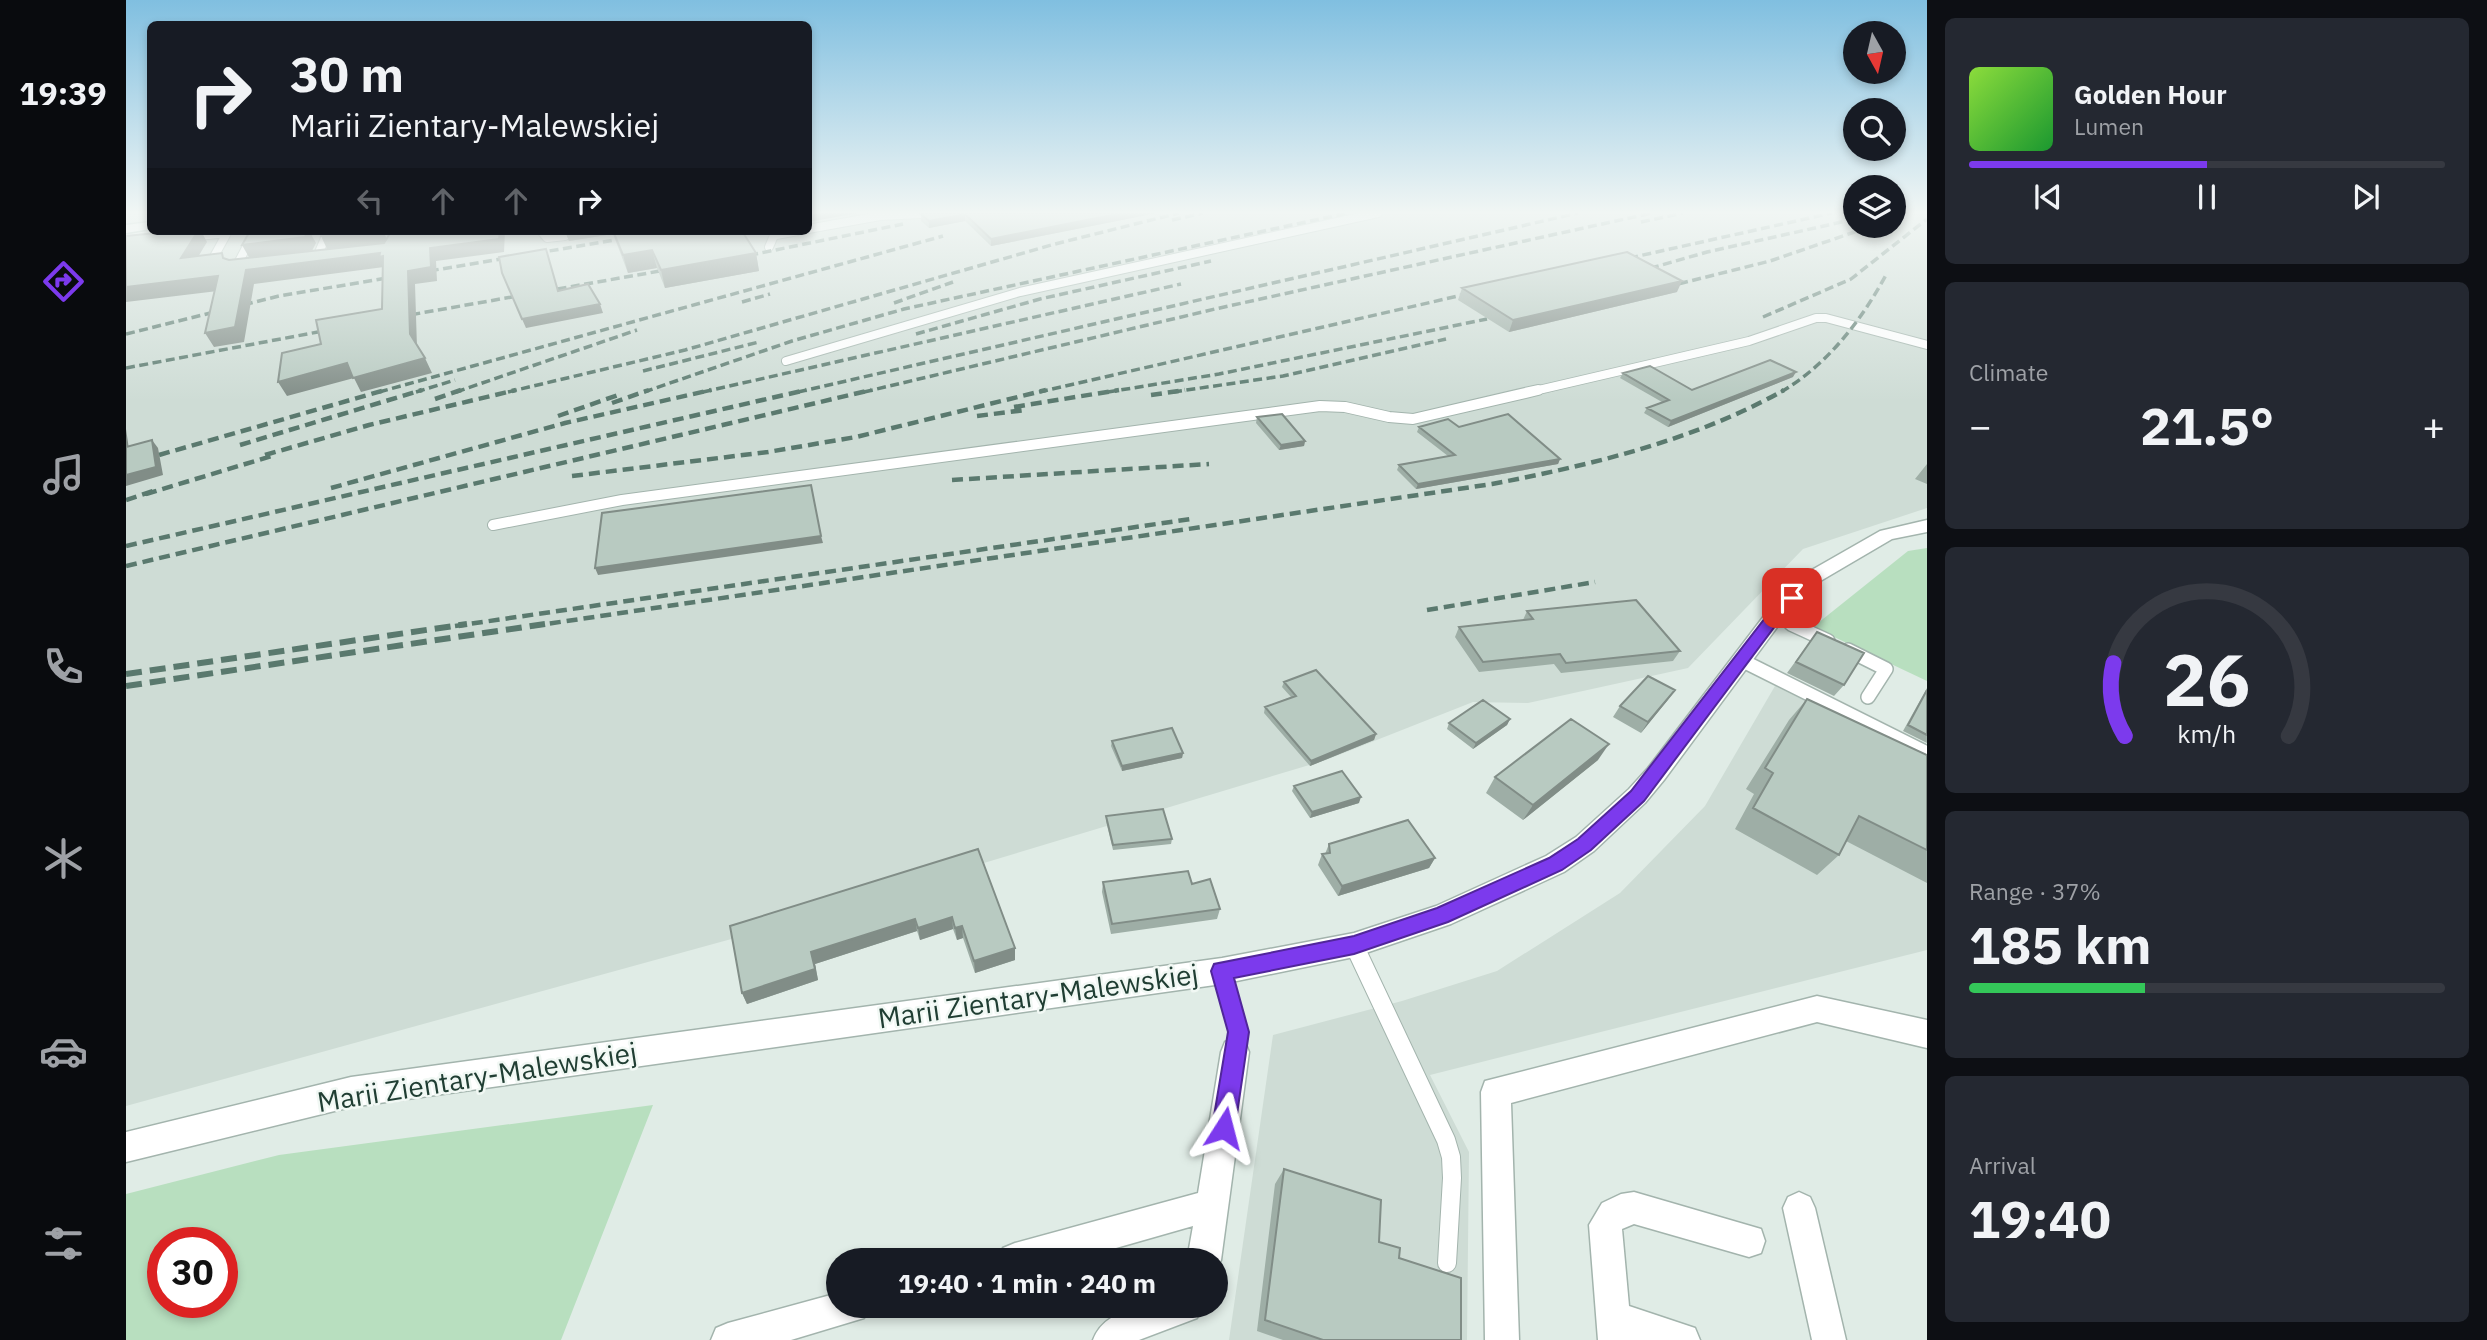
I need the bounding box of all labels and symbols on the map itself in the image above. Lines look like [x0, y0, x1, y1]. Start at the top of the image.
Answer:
north arrow [1843, 21, 1906, 84]
pin [1762, 568, 1822, 628]
street label: Marii Zientary-Malewskiej [875, 955, 1200, 1036]
street label: Marii Zientary-Malewskiej [314, 1033, 639, 1120]
position arrow [1187, 1091, 1261, 1165]
speed limit sign: 30 [147, 1227, 238, 1318]

